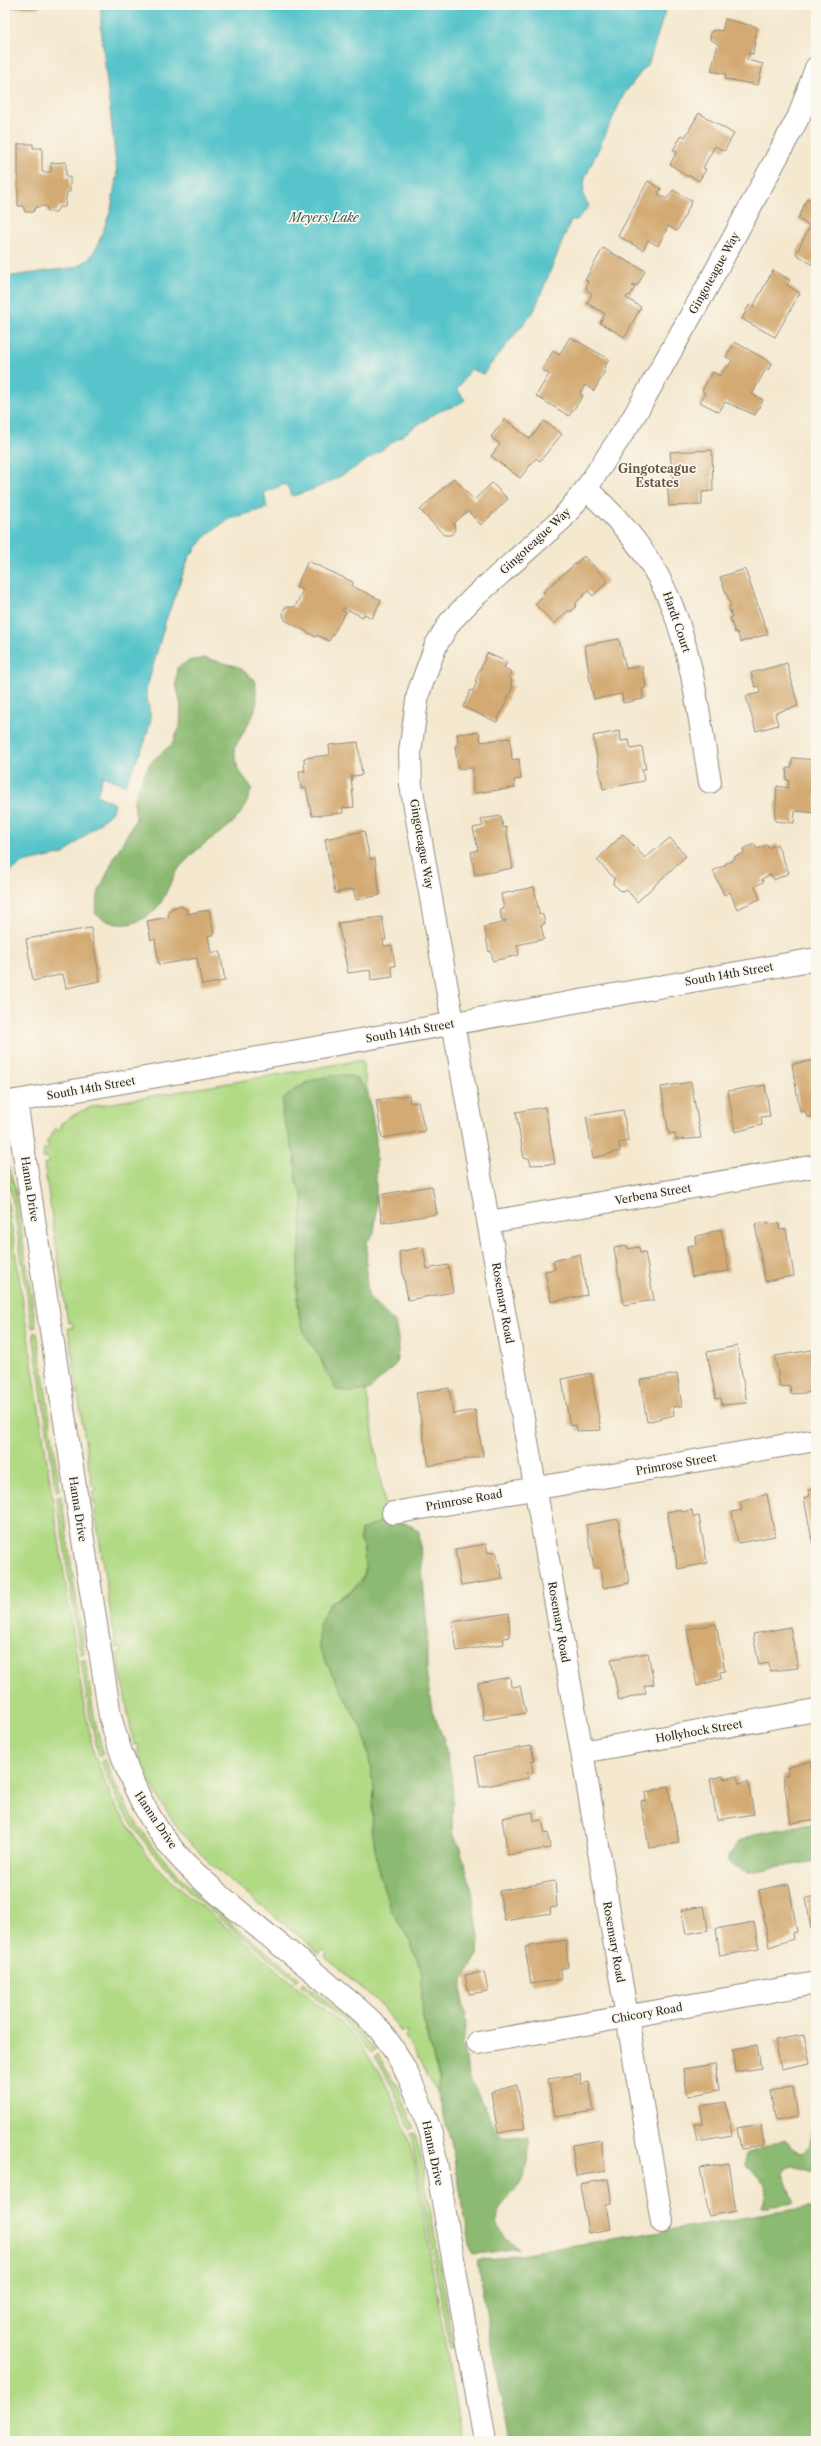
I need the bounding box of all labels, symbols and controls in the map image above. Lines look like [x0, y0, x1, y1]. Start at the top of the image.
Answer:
water label: Meyers Lake [287, 210, 360, 225]
street label: Gingoteague Way [686, 229, 743, 316]
district label: Gingoteague Estates [618, 461, 696, 490]
street label: Gingoteague Way [497, 504, 574, 577]
street label: Hardt Court [660, 590, 694, 654]
street label: Gingoteague Way [407, 798, 437, 891]
street label: South 14th Street [684, 959, 774, 989]
street label: South 14th Street [365, 1016, 455, 1046]
street label: South 14th Street [46, 1073, 136, 1103]
street label: Hanna Drive [18, 1155, 42, 1223]
street label: Verbena Street [613, 1180, 692, 1208]
street label: Rosemary Road [489, 1261, 517, 1345]
street label: Primrose Street [635, 1450, 718, 1478]
street label: Hanna Drive [66, 1475, 90, 1543]
street label: Primrose Road [424, 1486, 504, 1514]
street label: Rosemary Road [545, 1580, 573, 1664]
street label: Hollyhock Street [654, 1716, 744, 1746]
street label: Hanna Drive [132, 1789, 180, 1851]
street label: Rosemary Road [600, 1900, 628, 1984]
street label: Chicory Road [610, 2000, 684, 2026]
street label: Hanna Drive [419, 2119, 447, 2187]

